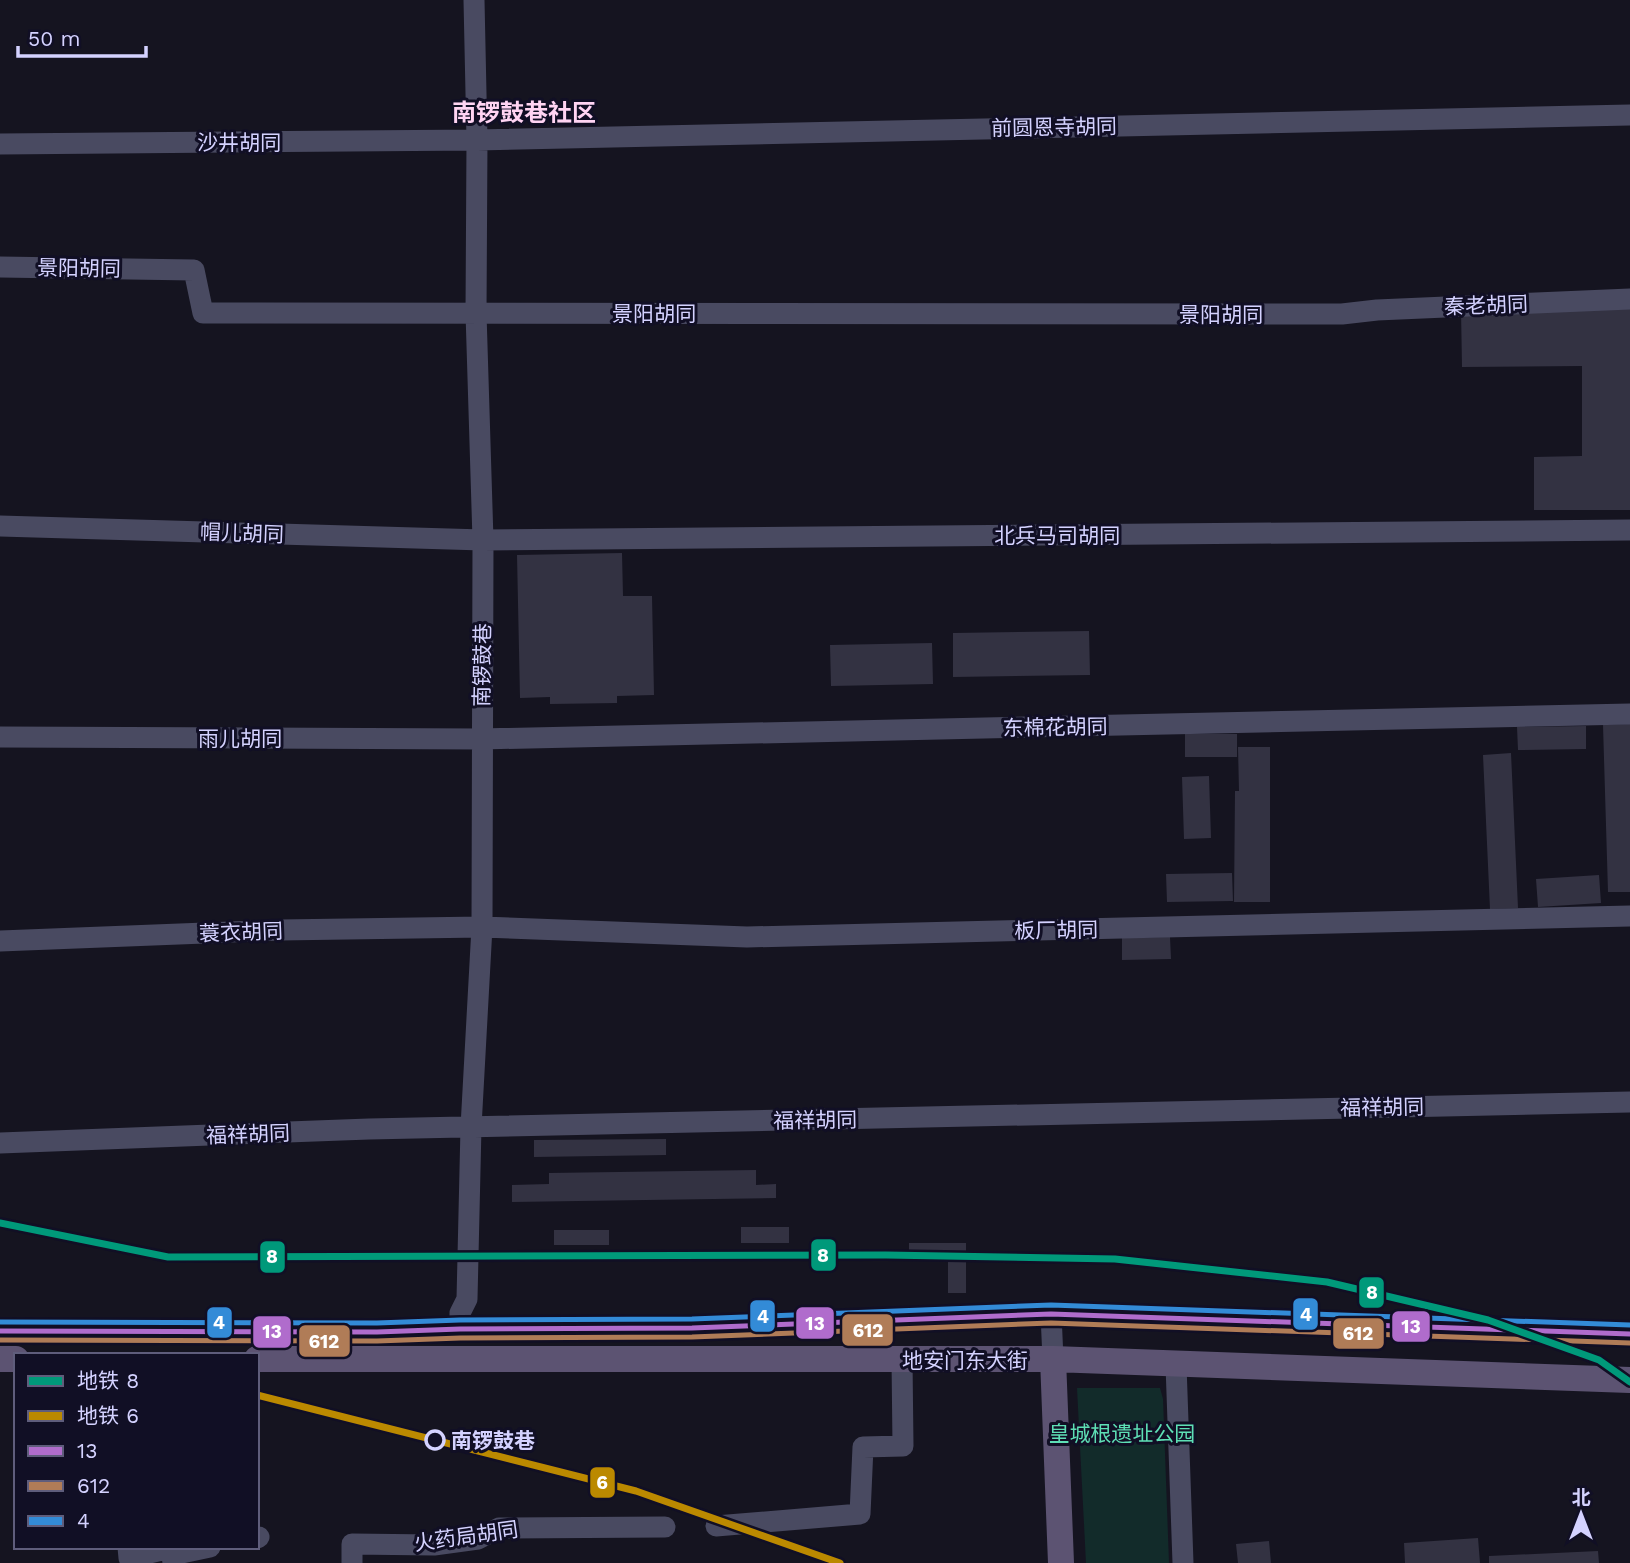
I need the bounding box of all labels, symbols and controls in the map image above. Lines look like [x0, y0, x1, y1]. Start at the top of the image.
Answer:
scale bar [18, 14, 145, 58]
text: 50 m [28, 26, 80, 51]
district label: 南锣鼓巷社区 [452, 99, 596, 127]
street label: 前圆恩寺胡同 [991, 113, 1117, 141]
street label: 沙井胡同 [197, 130, 281, 155]
street label: 景阳胡同 [37, 255, 121, 281]
street label: 秦老胡同 [1444, 291, 1528, 319]
street label: 景阳胡同 [612, 301, 696, 326]
street label: 景阳胡同 [1179, 302, 1263, 327]
street label: 帽儿胡同 [200, 519, 284, 547]
street label: 北兵马司胡同 [994, 523, 1120, 548]
street label: 南锣鼓巷 [469, 623, 495, 707]
street label: 东棉花胡同 [1002, 714, 1108, 740]
street label: 雨儿胡同 [198, 726, 282, 751]
street label: 板厂胡同 [1014, 917, 1098, 943]
street label: 蓑衣胡同 [199, 918, 283, 946]
street label: 福祥胡同 [1340, 1094, 1424, 1120]
street label: 福祥胡同 [773, 1107, 857, 1133]
street label: 福祥胡同 [206, 1120, 290, 1148]
line badge: 8 [810, 1238, 837, 1272]
line badge: 8 [259, 1240, 286, 1274]
text: 8 [817, 1244, 829, 1267]
text: 8 [266, 1245, 278, 1268]
line badge: 8 [1358, 1276, 1385, 1309]
text: 8 [1366, 1281, 1378, 1304]
line badge: 4 [1292, 1297, 1319, 1331]
line badge: 4 [749, 1299, 776, 1333]
text: 4 [1300, 1303, 1312, 1326]
text: 4 [757, 1305, 769, 1328]
line badge: 4 [206, 1306, 233, 1339]
line badge: 13 [795, 1306, 835, 1340]
line badge: 13 [1391, 1310, 1431, 1343]
text: 4 [213, 1311, 225, 1334]
text: 13 [805, 1312, 825, 1335]
line badge: 612 [841, 1313, 894, 1347]
line badge: 13 [252, 1315, 292, 1349]
text: 13 [1401, 1315, 1421, 1338]
line badge: 612 [1332, 1317, 1385, 1350]
text: 612 [853, 1319, 883, 1342]
text: 13 [262, 1320, 282, 1343]
text: 612 [1343, 1322, 1373, 1345]
line badge: 612 [298, 1324, 351, 1358]
text: 612 [309, 1330, 339, 1353]
street label: 地安门东大街 [902, 1348, 1028, 1373]
legend [14, 1353, 259, 1549]
text: 地铁 8 [77, 1368, 139, 1393]
text: 地铁 6 [77, 1403, 139, 1428]
park label: 皇城根遗址公园 [1049, 1421, 1196, 1446]
place label: 南锣鼓巷 [451, 1428, 535, 1453]
marker: 南锣鼓巷 [425, 1430, 445, 1450]
text: 13 [77, 1438, 97, 1463]
line badge: 6 [589, 1466, 616, 1499]
text: 6 [596, 1471, 608, 1494]
text: 612 [77, 1473, 110, 1498]
north arrow [1546, 1479, 1616, 1549]
text: 北 [1571, 1486, 1591, 1509]
text: 4 [77, 1508, 90, 1533]
street label: 火药局胡同 [412, 1516, 520, 1556]

